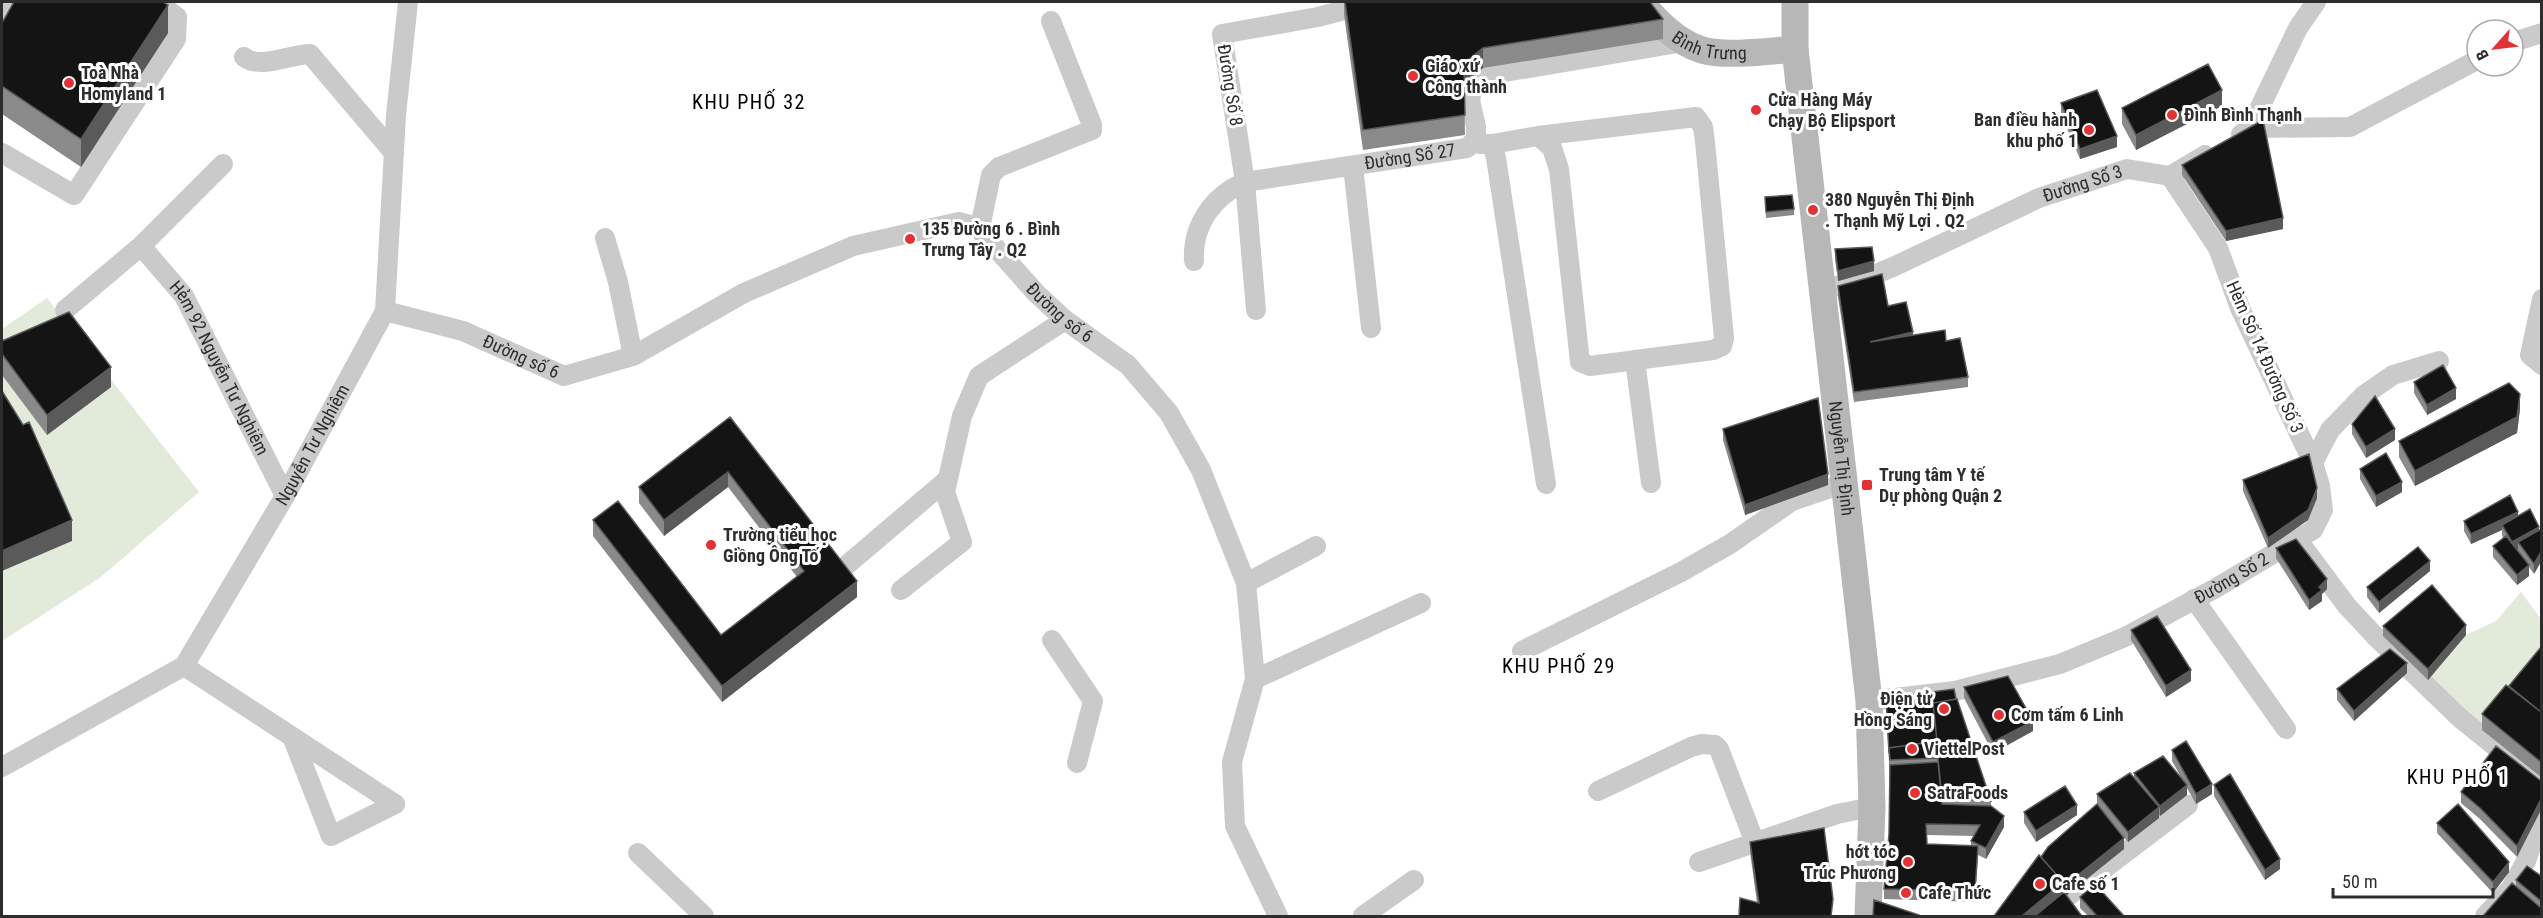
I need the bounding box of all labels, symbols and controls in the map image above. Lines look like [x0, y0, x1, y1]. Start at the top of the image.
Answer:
north arrow [2465, 18, 2525, 78]
street label: Bình Trưng [1668, 26, 1747, 63]
street label: Đường Số 8 [1214, 42, 1247, 127]
text: B [2472, 46, 2493, 63]
place label: Giáo xứ Công thành [1425, 55, 1507, 97]
place label: Toà Nhà Homyland 1 [81, 62, 166, 104]
marker: Giáo xứ Công thành [1406, 69, 1420, 83]
marker: Toà Nhà Homyland 1 [62, 76, 76, 90]
district label: KHU PHỐ 32 [692, 89, 806, 114]
place label: Cửa Hàng Máy Chạy Bộ Elipsport [1768, 89, 1896, 131]
marker: Cửa Hàng Máy Chạy Bộ Elipsport [1749, 103, 1763, 117]
place label: Đình Bình Thạnh [2184, 104, 2302, 125]
marker: Đình Bình Thạnh [2165, 108, 2179, 122]
place label: Ban điều hành khu phố 1 [1974, 109, 2077, 151]
marker: Ban điều hành khu phố 1 [2082, 123, 2096, 137]
street label: Đường Số 27 [1363, 139, 1457, 174]
street label: Đường Số 3 [2040, 160, 2125, 206]
place label: 380 Nguyễn Thị Định . Thạnh Mỹ Lợi . Q2 [1825, 189, 1974, 231]
marker: 380 Nguyễn Thị Định . Thạnh Mỹ Lợi . Q2 [1806, 203, 1820, 217]
place label: 135 Đường 6 . Bình Trưng Tây . Q2 [922, 218, 1060, 260]
marker: 135 Đường 6 . Bình Trưng Tây . Q2 [903, 232, 917, 246]
street label: Hẻm 92 Nguyễn Tư Nghiêm [165, 276, 274, 458]
street label: Hèm Số 14 Đường Số 3 [2222, 277, 2308, 436]
street label: Đường số 6 [1022, 278, 1097, 347]
street label: Đường số 6 [480, 330, 563, 383]
street label: Nguyễn Tư Nghiêm [271, 380, 353, 509]
street label: Nguyễn Thị Định [1825, 400, 1859, 517]
place label: Trung tâm Y tế Dự phòng Quận 2 [1879, 464, 2002, 506]
marker: Trung tâm Y tế Dự phòng Quận 2 [1860, 478, 1874, 492]
place label: Trường tiểu học Giồng Ông Tố [723, 524, 837, 566]
marker: Trường tiểu học Giồng Ông Tố [704, 538, 718, 552]
street label: Đường Số 2 [2190, 548, 2272, 608]
district label: KHU PHỐ 29 [1502, 653, 1616, 678]
place label: Điện tử Hồng Sáng [1854, 688, 1933, 730]
marker: Điện tử Hồng Sáng [1937, 702, 1951, 716]
place label: Cơm tấm 6 Linh [2011, 704, 2124, 725]
marker: Cơm tấm 6 Linh [1992, 708, 2006, 722]
place label: ViettelPost [1924, 738, 2005, 759]
marker: ViettelPost [1905, 742, 1919, 756]
district label: KHU PHỐ 1 [2407, 764, 2509, 789]
place label: SatraFoods [1927, 782, 2008, 803]
marker: SatraFoods [1908, 786, 1922, 800]
place label: hớt tóc Trúc Phương [1804, 841, 1896, 883]
marker: hớt tóc Trúc Phương [1901, 855, 1915, 869]
scale bar [2333, 861, 2494, 899]
text: 50 m [2342, 871, 2377, 892]
place label: Cafe số 1 [2052, 873, 2120, 894]
marker: Cafe số 1 [2033, 877, 2047, 891]
place label: Cafe Thức [1918, 882, 1991, 903]
marker: Cafe Thức [1899, 886, 1913, 900]

